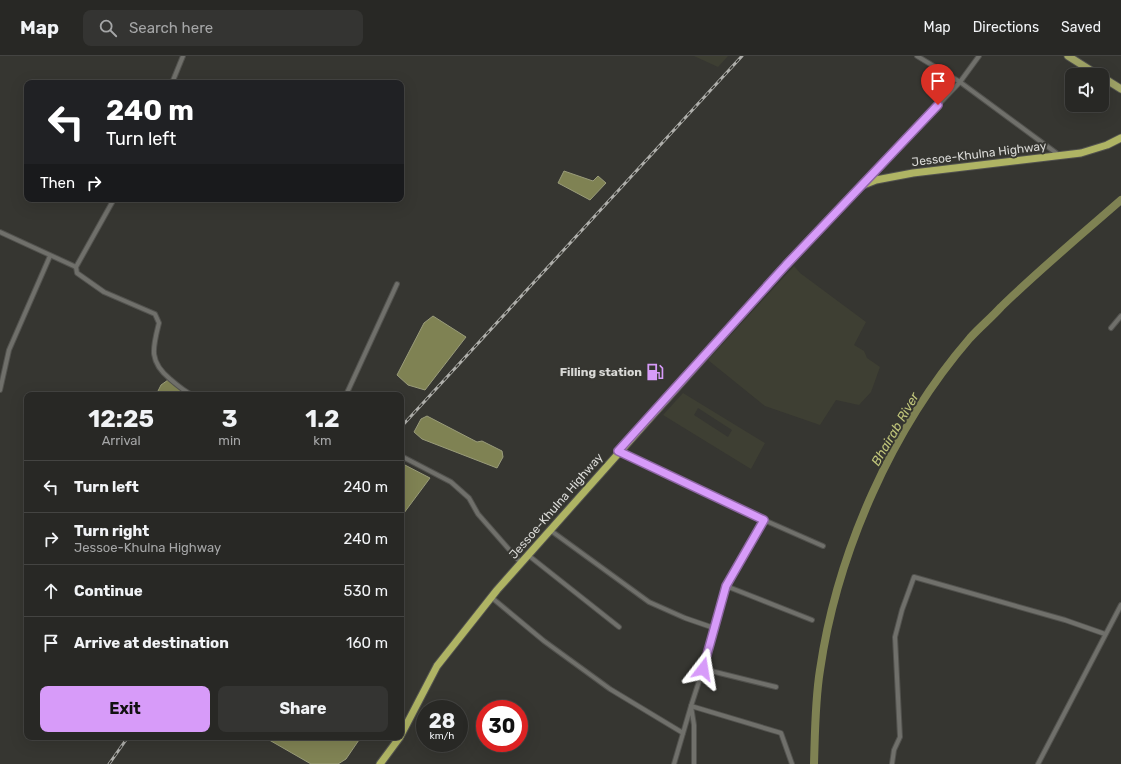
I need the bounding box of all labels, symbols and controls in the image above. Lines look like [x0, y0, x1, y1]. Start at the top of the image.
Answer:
search box [83, 10, 363, 46]
text: Map [20, 16, 59, 39]
icon: search [97, 17, 119, 39]
text: Search here [129, 19, 213, 37]
text: Map [924, 19, 951, 36]
text: Directions [973, 19, 1039, 36]
text: Saved [1061, 19, 1101, 36]
pin [921, 64, 955, 105]
map controls [1065, 68, 1109, 112]
button: sound [1065, 68, 1109, 112]
icon: arrive [927, 70, 949, 92]
text: 240 m [106, 94, 194, 127]
icon: left [40, 96, 92, 148]
text: Turn left [106, 128, 176, 150]
street label: Jessoe-Khulna Highway [911, 139, 1048, 169]
icon: right [83, 172, 105, 194]
text: Then [40, 174, 75, 192]
fuel station icon: Filling station [645, 362, 665, 382]
place label: Filling station [560, 365, 642, 379]
water label: Bhairab River [868, 389, 922, 468]
text: 12:25 [88, 405, 154, 433]
text: 3 [222, 405, 238, 433]
text: 1.2 [305, 405, 340, 433]
text: Arrival [102, 433, 141, 448]
text: min [218, 433, 241, 448]
text: km [313, 433, 332, 448]
street label: Jessoe-Khulna Highway [506, 450, 606, 562]
icon: left [40, 476, 62, 498]
text: Turn left [74, 478, 139, 496]
text: 240 m [343, 478, 388, 496]
text: Turn right [74, 522, 149, 540]
icon: right [40, 528, 62, 550]
text: 240 m [343, 530, 388, 548]
text: Jessoe-Khulna Highway [74, 540, 221, 555]
icon: ahead [40, 580, 62, 602]
text: Continue [74, 582, 143, 600]
text: 530 m [344, 582, 388, 600]
icon: arrive [40, 632, 62, 654]
text: Arrive at destination [74, 634, 229, 652]
text: 160 m [346, 634, 388, 652]
position arrow [682, 648, 724, 690]
button: Exit [40, 686, 210, 732]
button: Share [218, 686, 388, 732]
speed limit sign: 30 [476, 700, 528, 752]
text: 28 [429, 709, 455, 733]
text: km/h [430, 730, 454, 742]

